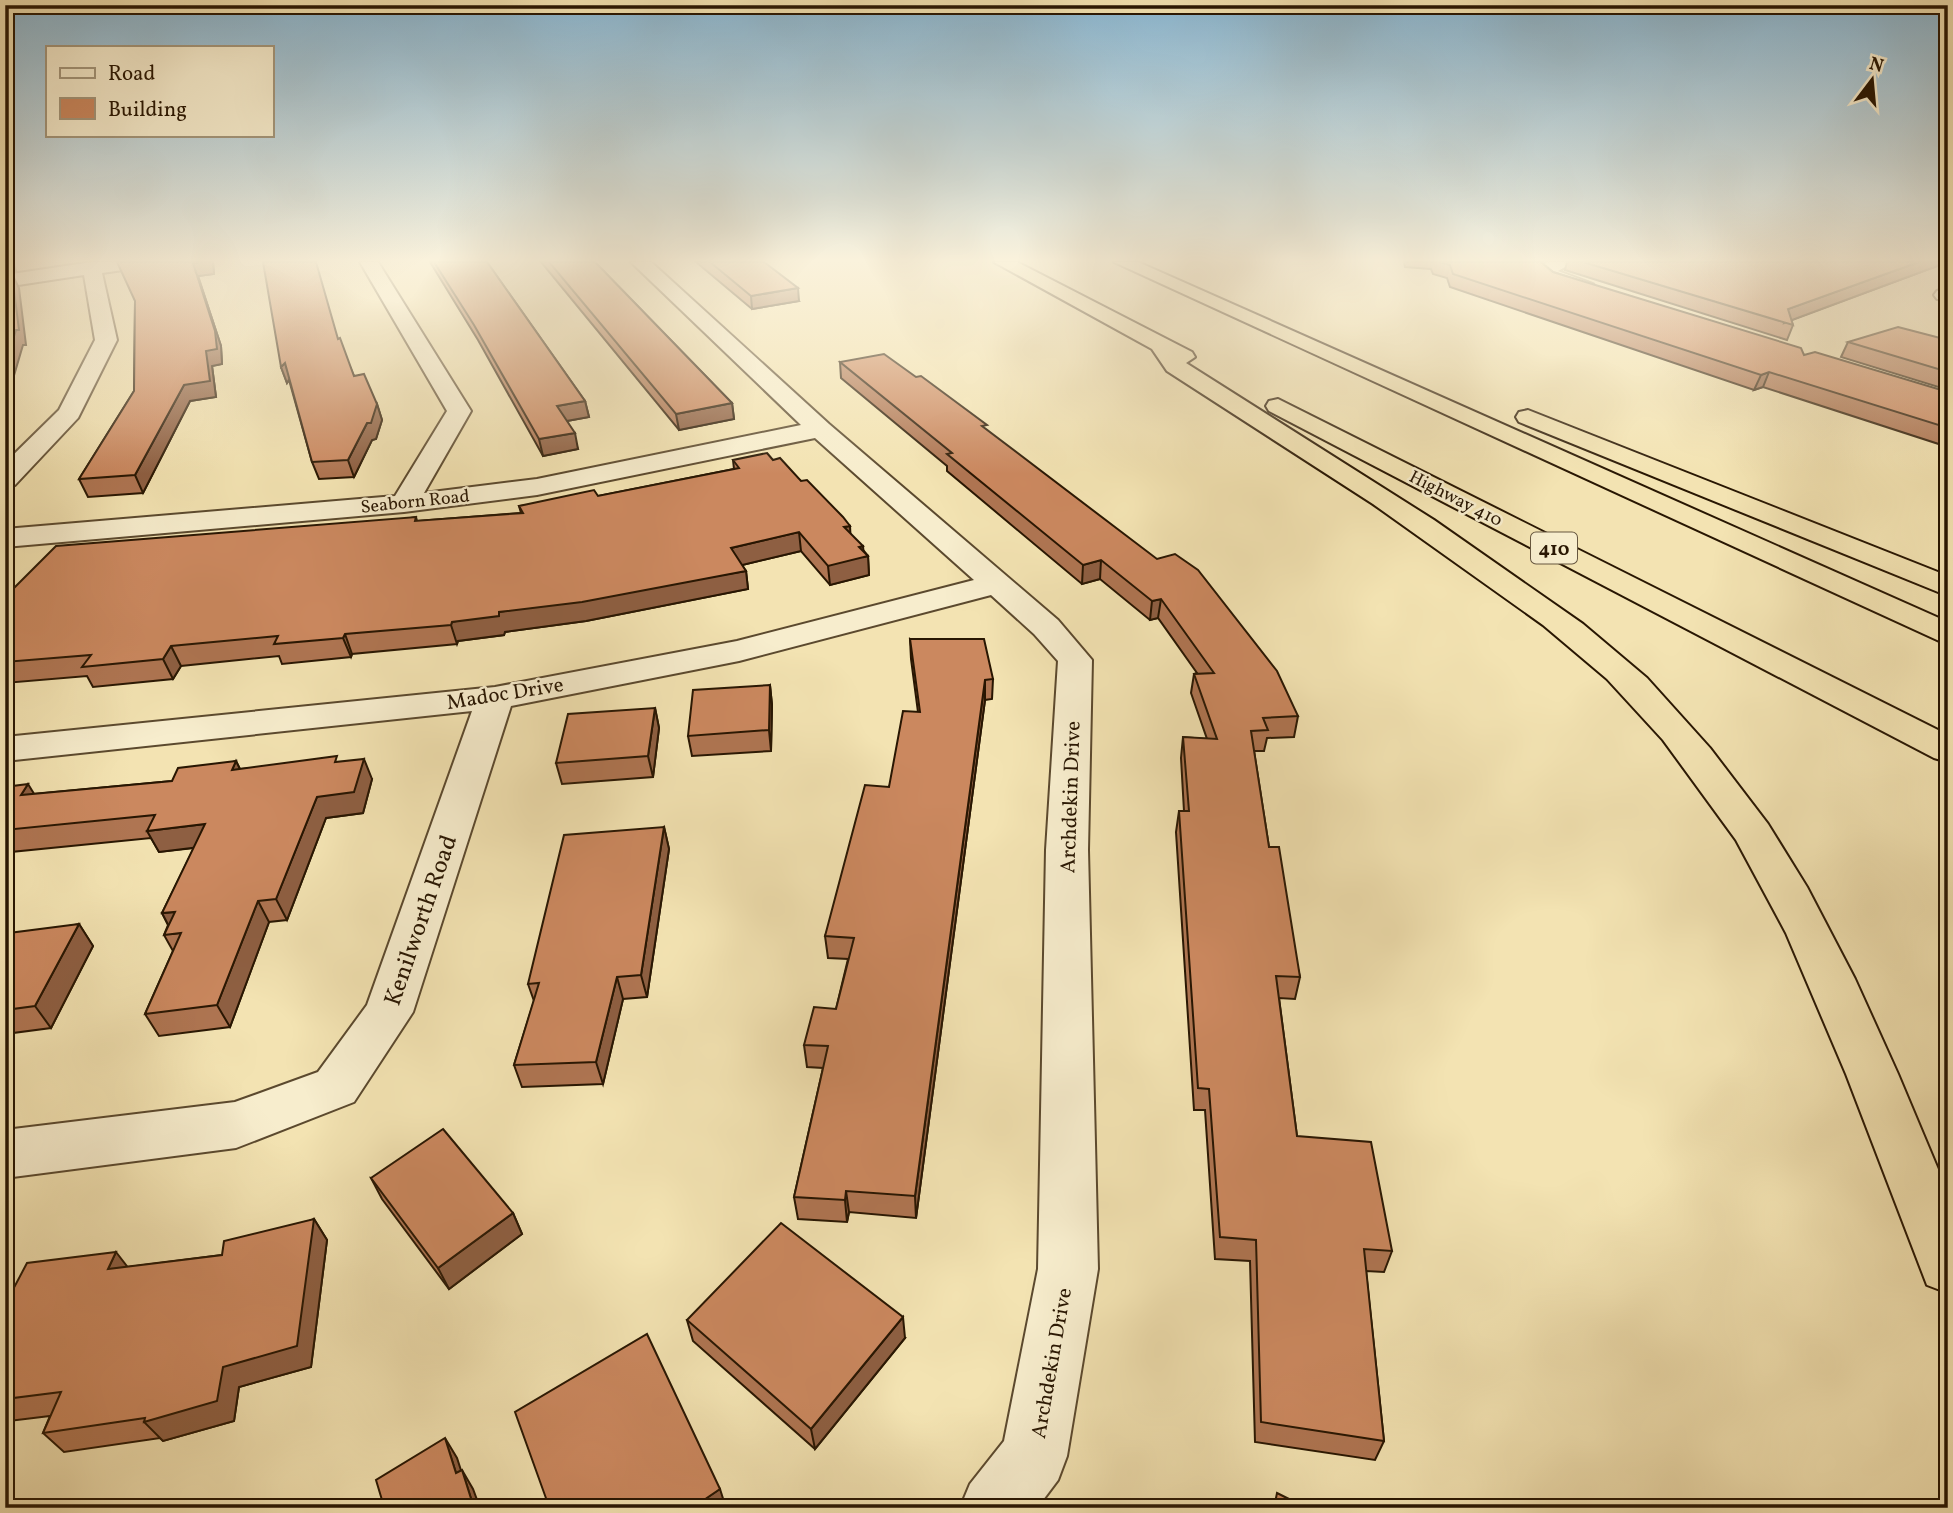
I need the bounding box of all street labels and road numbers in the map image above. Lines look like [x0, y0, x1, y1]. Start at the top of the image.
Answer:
street label: Highway 410 [1404, 465, 1507, 534]
street label: Seaborn Road [359, 484, 471, 521]
road number: 410 [1531, 533, 1577, 564]
street label: Madoc Drive [445, 671, 566, 718]
street label: Archdekin Drive [1054, 720, 1089, 874]
street label: Kenilworth Road [377, 831, 467, 1010]
street label: Archdekin Drive [1025, 1286, 1080, 1441]

